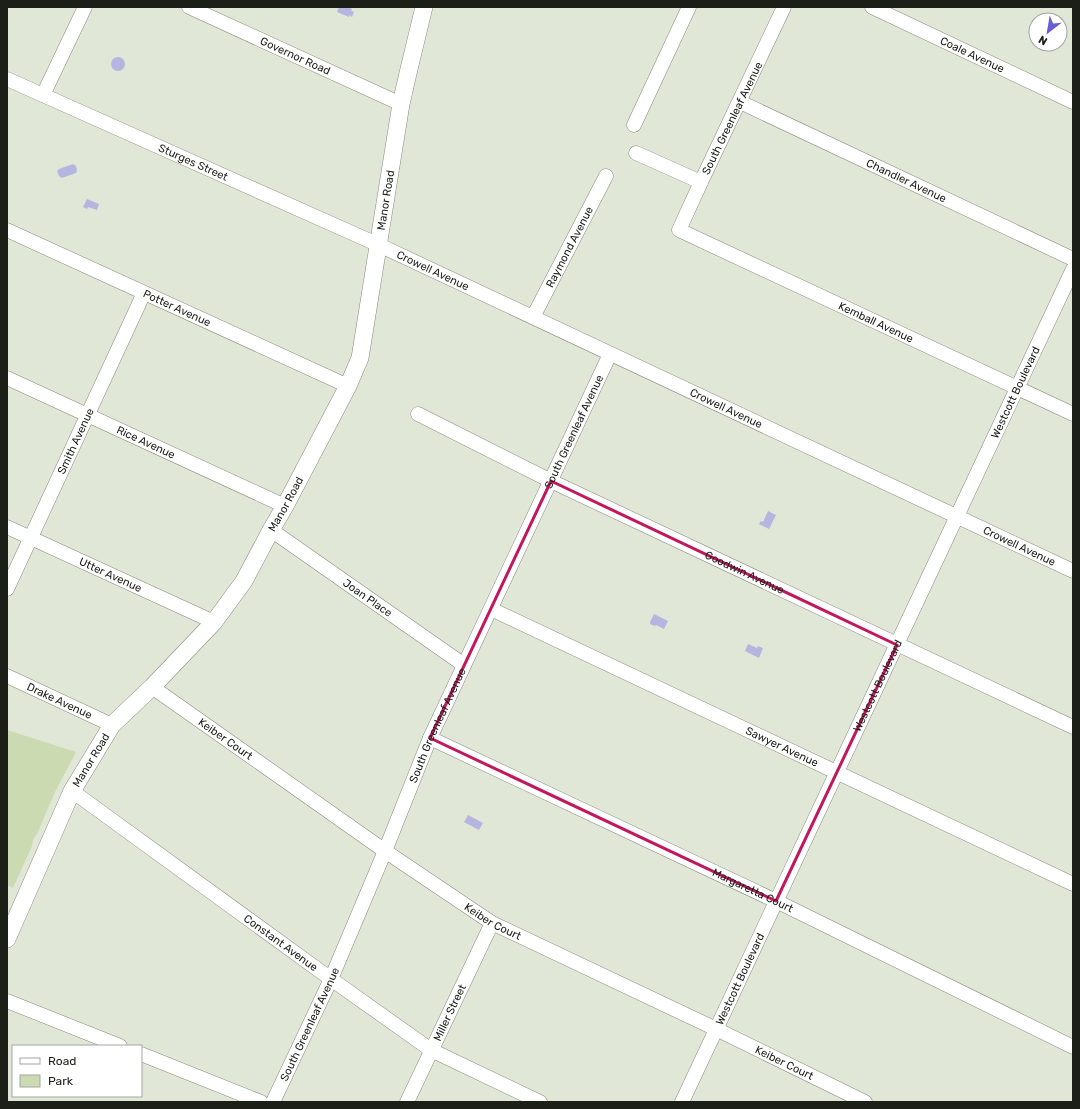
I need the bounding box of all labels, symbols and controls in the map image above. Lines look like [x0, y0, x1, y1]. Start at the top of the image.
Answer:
north arrow [1028, 12, 1068, 52]
text: N [1036, 32, 1050, 48]
street label: Governor Road [258, 34, 332, 78]
street label: Coale Avenue [938, 34, 1006, 76]
street label: South Greenleaf Avenue [699, 60, 765, 177]
street label: Sturges Street [156, 141, 231, 184]
street label: Chandler Avenue [864, 156, 948, 205]
street label: Manor Road [375, 169, 397, 231]
street label: Raymond Avenue [543, 204, 596, 290]
street label: Crowell Avenue [394, 248, 471, 293]
street label: Potter Avenue [141, 287, 213, 329]
street label: Kemball Avenue [836, 299, 915, 346]
street label: Westcott Boulevard [988, 345, 1043, 440]
street label: South Greenleaf Avenue [542, 373, 606, 491]
street label: Crowell Avenue [688, 386, 764, 431]
street label: Smith Avenue [55, 406, 97, 476]
street label: Rice Avenue [114, 423, 177, 462]
street label: Manor Road [266, 475, 306, 534]
street label: Crowell Avenue [981, 524, 1058, 569]
street label: Goodwin Avenue [703, 549, 786, 597]
street label: Utter Avenue [77, 555, 144, 595]
street label: Joan Place [340, 576, 394, 620]
street label: Westcott Boulevard [851, 638, 905, 734]
street label: South Greenleaf Avenue [407, 666, 469, 785]
street label: Drake Avenue [25, 680, 94, 722]
street label: Keiber Court [196, 716, 255, 763]
street label: Sawyer Avenue [744, 724, 820, 770]
street label: Manor Road [70, 731, 113, 789]
street label: Margaretta Court [710, 866, 796, 916]
street label: Keiber Court [462, 900, 524, 943]
street label: Constant Avenue [241, 912, 320, 974]
street label: Westcott Boulevard [713, 931, 767, 1027]
street label: South Greenleaf Avenue [278, 966, 342, 1083]
street label: Miller Street [431, 982, 469, 1043]
street label: Keiber Court [753, 1043, 816, 1083]
legend [12, 1045, 142, 1097]
text: Road [48, 1054, 76, 1068]
text: Park [48, 1074, 74, 1088]

